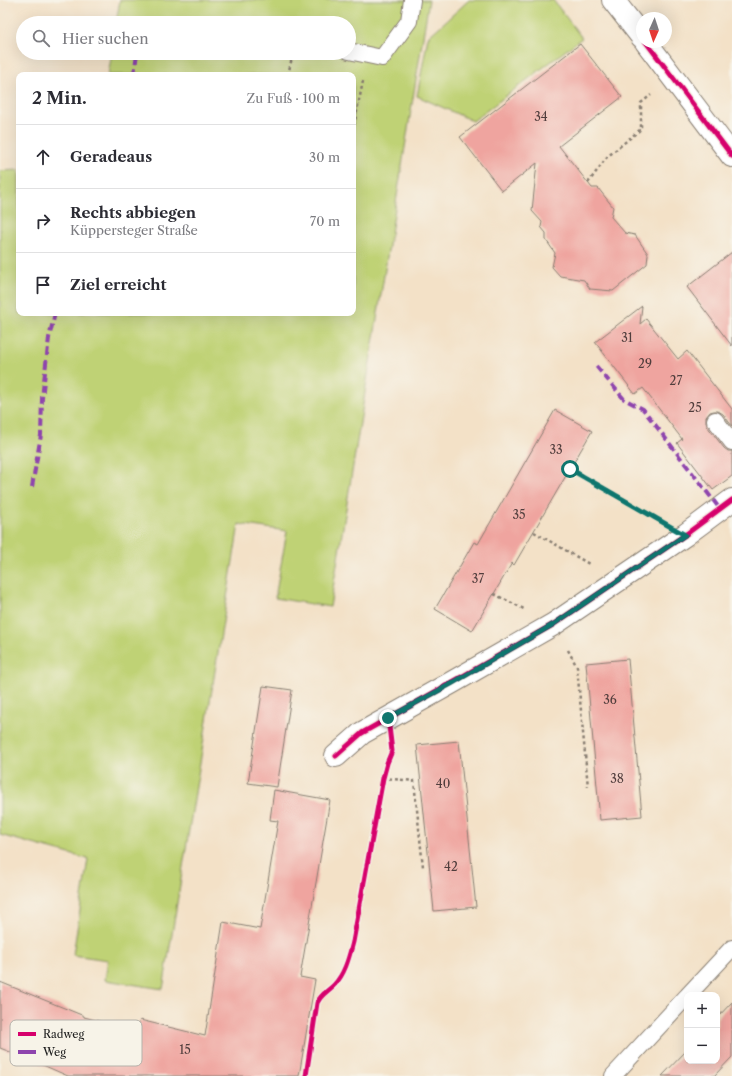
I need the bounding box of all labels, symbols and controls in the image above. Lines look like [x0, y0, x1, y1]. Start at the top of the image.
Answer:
north arrow [636, 12, 672, 48]
search box [16, 16, 356, 60]
icon: search [30, 27, 52, 49]
text: Hier suchen [62, 29, 149, 48]
text: 2 Min. [32, 88, 87, 108]
text: Zu Fuß · 100 m [247, 90, 340, 106]
house number: 34 [534, 109, 548, 124]
icon: ahead [32, 146, 54, 168]
text: Geradeaus [70, 147, 152, 166]
text: 30 m [309, 149, 340, 165]
text: Rechts abbiegen [70, 203, 196, 222]
icon: right [32, 210, 54, 232]
text: 70 m [310, 213, 340, 229]
text: Küppersteger Straße [70, 222, 198, 238]
icon: arrive [32, 274, 54, 296]
text: Ziel erreicht [70, 275, 166, 294]
house number: 31 [621, 330, 633, 345]
house number: 29 [638, 356, 652, 371]
house number: 27 [670, 373, 682, 388]
house number: 25 [688, 400, 702, 415]
house number: 33 [549, 442, 563, 457]
route start [561, 460, 579, 478]
house number: 35 [512, 507, 526, 522]
house number: 37 [472, 571, 484, 586]
house number: 36 [603, 692, 617, 707]
route end [379, 709, 397, 727]
house number: 38 [610, 771, 624, 786]
house number: 40 [436, 776, 450, 791]
house number: 42 [444, 859, 458, 874]
map controls [684, 992, 720, 1064]
button: + [684, 992, 720, 1028]
legend [10, 1020, 142, 1066]
text: Radweg [43, 1027, 84, 1041]
button: − [684, 1028, 720, 1064]
house number: 15 [179, 1042, 191, 1057]
text: Weg [42, 1045, 66, 1059]

